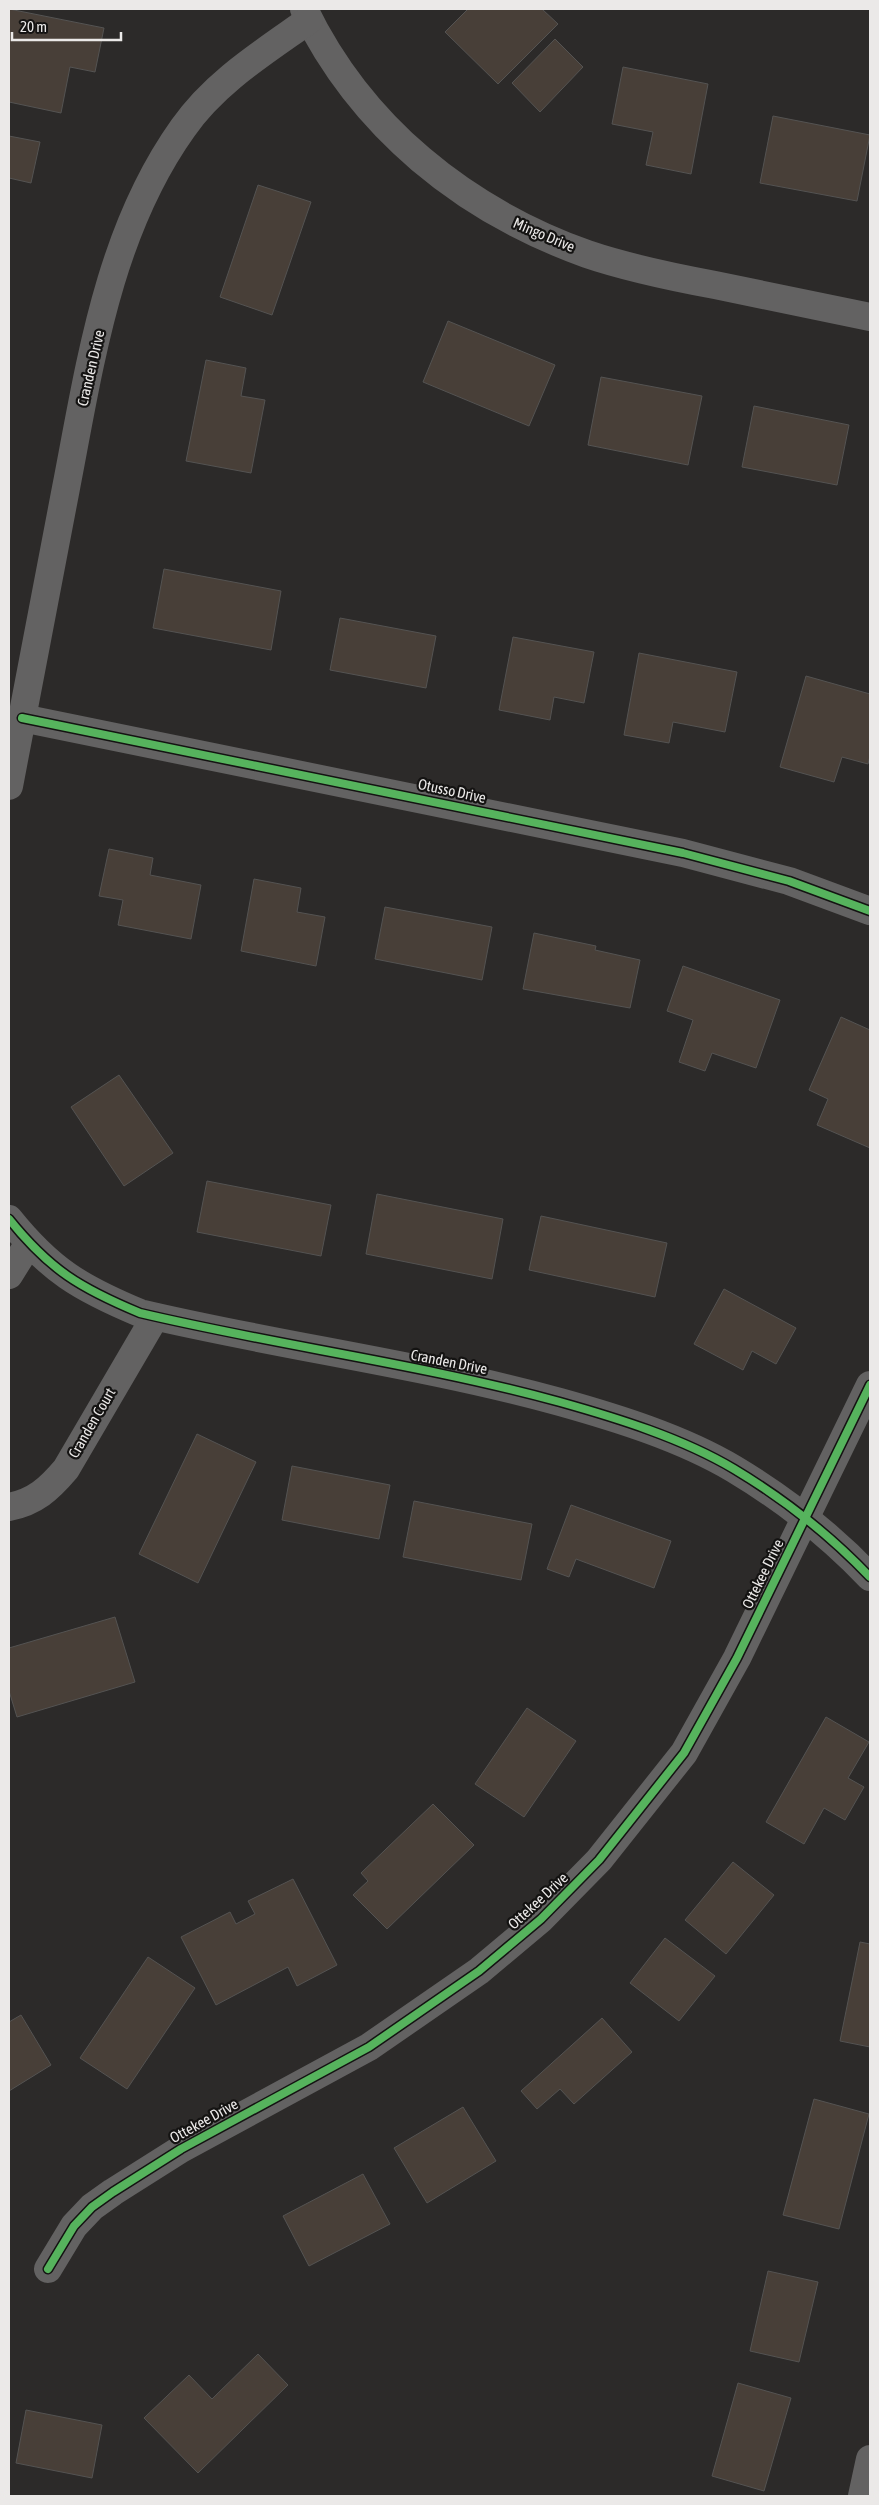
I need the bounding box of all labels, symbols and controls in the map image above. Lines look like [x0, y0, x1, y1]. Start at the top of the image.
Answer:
scale bar [12, 10, 121, 42]
text: 20 m [20, 18, 47, 35]
street label: Mingo Drive [511, 214, 578, 255]
street label: Cranden Drive [74, 328, 108, 408]
street label: Otusso Drive [417, 775, 488, 806]
street label: Cranden Drive [409, 1346, 489, 1377]
street label: Cranden Court [65, 1385, 118, 1461]
street label: Ottekee Drive [738, 1536, 787, 1611]
street label: Ottekee Drive [504, 1869, 571, 1932]
street label: Ottekee Drive [167, 2095, 241, 2146]

